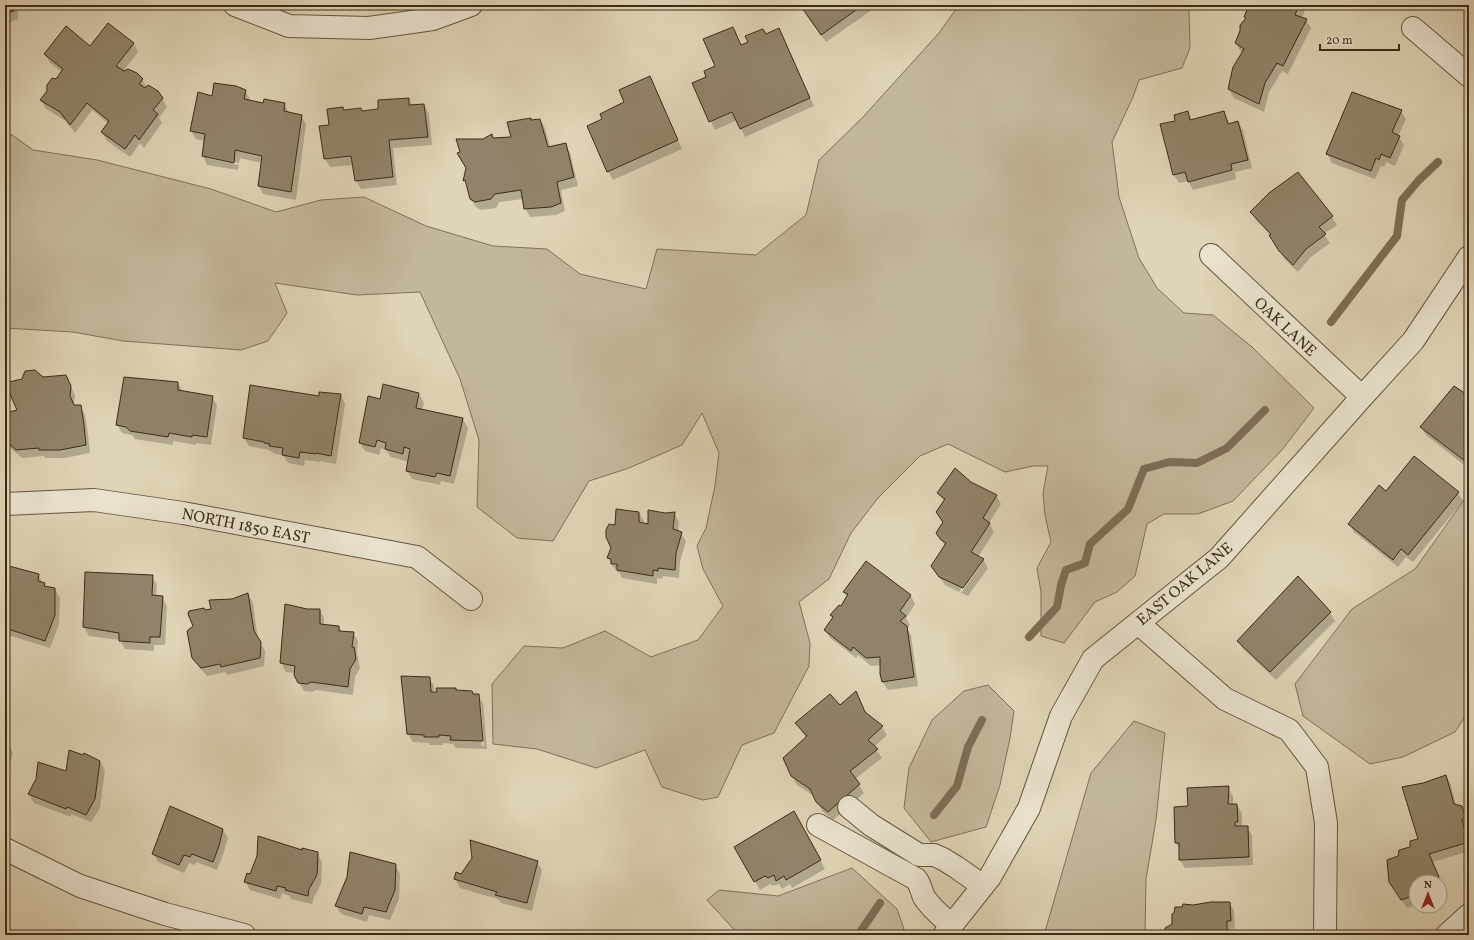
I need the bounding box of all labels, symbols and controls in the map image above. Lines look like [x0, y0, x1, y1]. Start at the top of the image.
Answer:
scale bar [1320, 26, 1399, 52]
text: 20 m [1326, 33, 1353, 49]
street label: OAK LANE [1248, 293, 1321, 362]
street label: NORTH 1850 EAST [180, 504, 312, 550]
street label: EAST OAK LANE [1132, 538, 1238, 631]
north arrow [1408, 874, 1448, 914]
text: N [1424, 878, 1432, 893]

